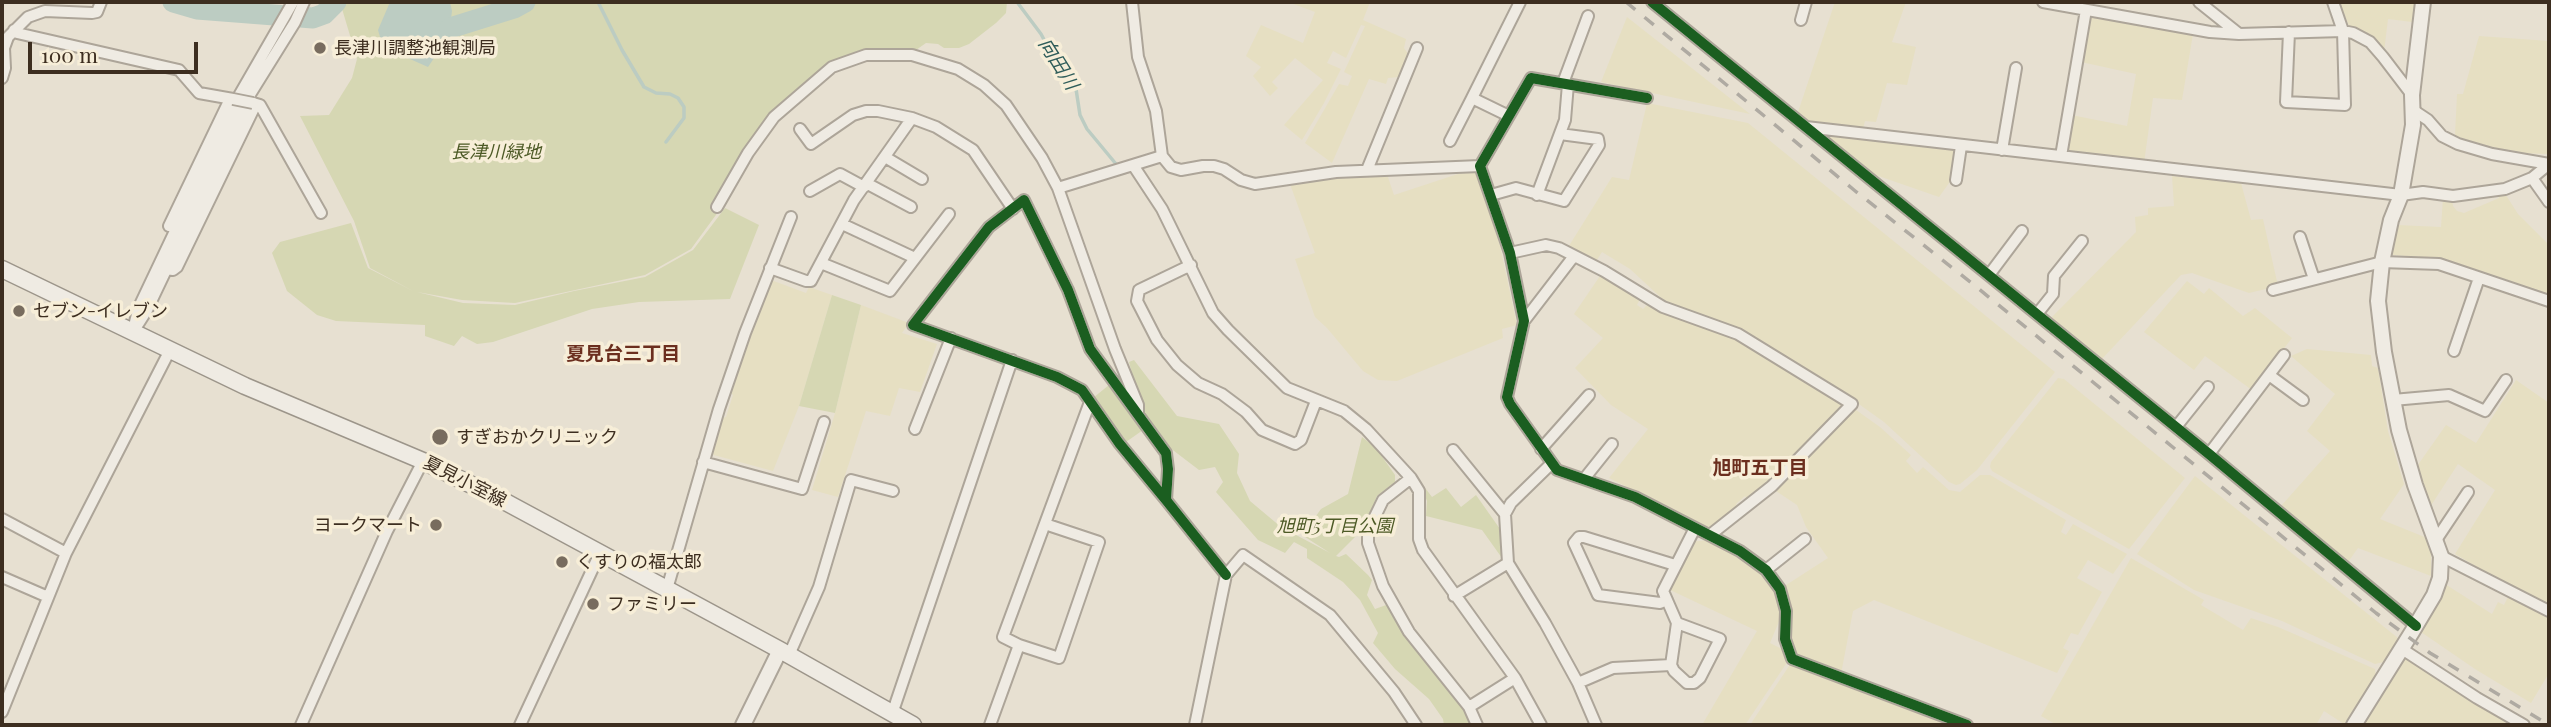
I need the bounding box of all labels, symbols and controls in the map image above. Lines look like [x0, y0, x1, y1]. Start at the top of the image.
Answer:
scale bar [32, 28, 201, 72]
water label: 向田川 [1033, 34, 1083, 94]
place label: 長津川調整池観測局 [334, 37, 496, 59]
text: 100 m [41, 40, 98, 68]
marker: 長津川調整池観測局 [312, 40, 328, 56]
park label: 長津川緑地 [451, 141, 541, 163]
place label: セブン-イレブン [33, 300, 168, 322]
marker: セブン-イレブン [11, 303, 27, 319]
district label: 夏見台三丁目 [566, 343, 680, 365]
place label: すぎおかクリニック [456, 426, 618, 448]
marker: すぎおかクリニック [430, 427, 450, 447]
street label: 夏見小室線 [420, 452, 510, 512]
district label: 旭町五丁目 [1713, 457, 1807, 479]
place label: ヨークマート [314, 514, 422, 536]
park label: 旭町5丁目公園 [1277, 515, 1393, 537]
marker: ヨークマート [428, 517, 444, 533]
place label: くすりの福太郎 [576, 551, 702, 573]
marker: くすりの福太郎 [554, 554, 570, 570]
place label: ファミリー [607, 593, 697, 615]
marker: ファミリー [585, 596, 601, 612]

